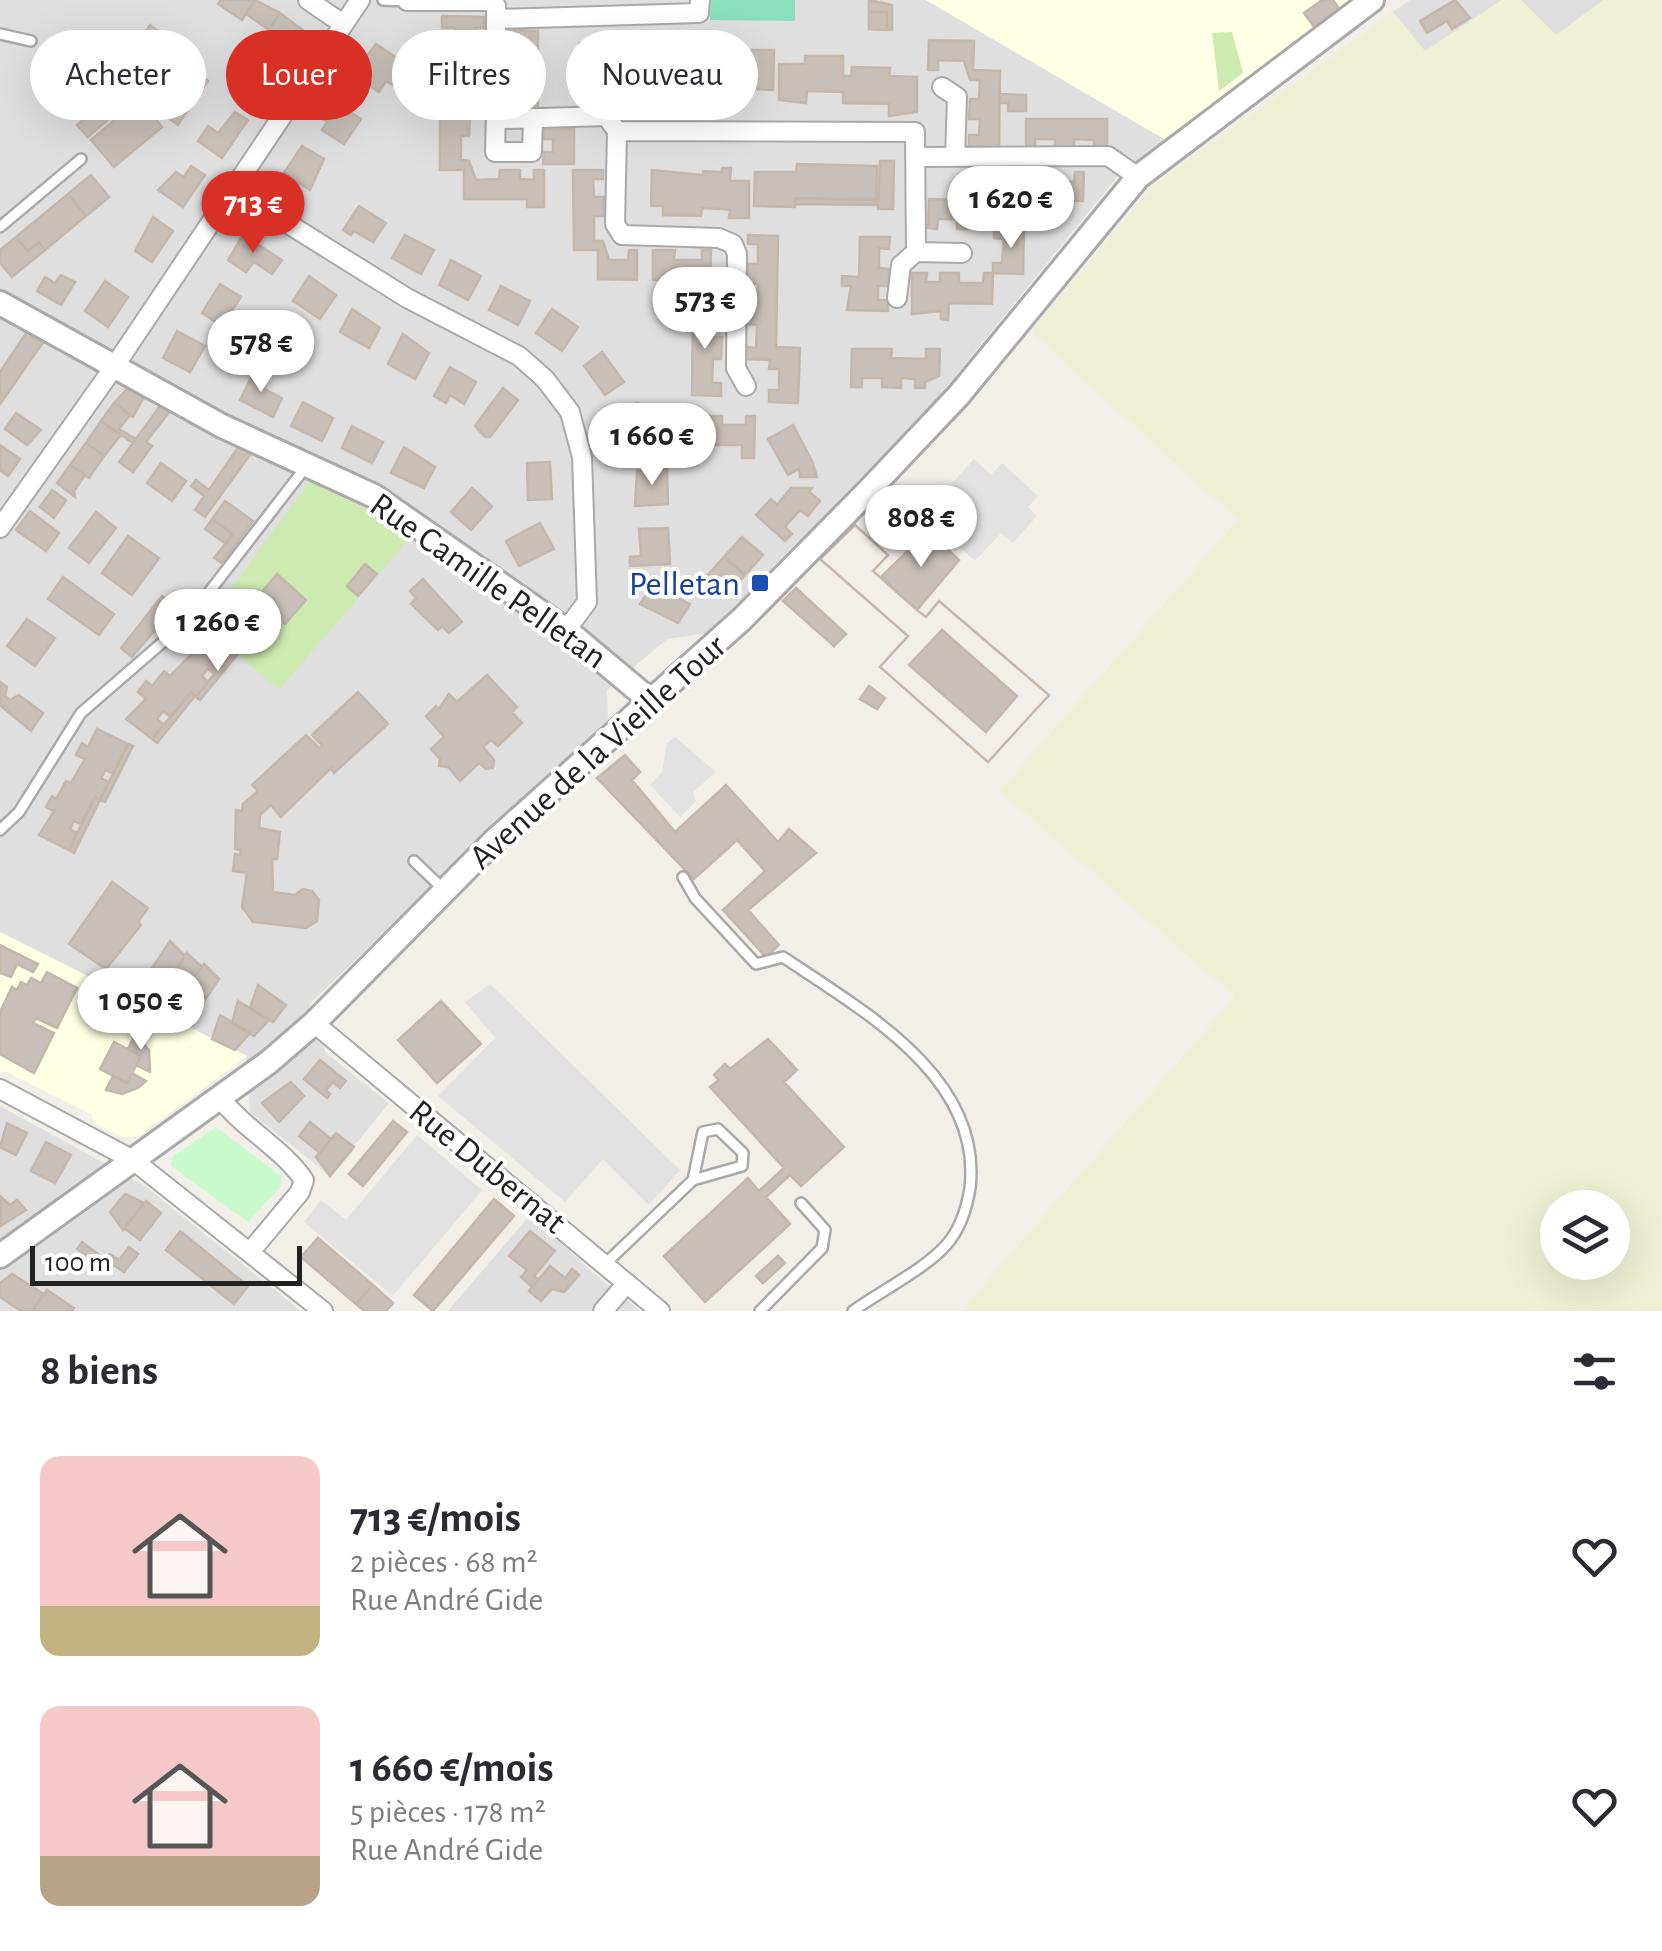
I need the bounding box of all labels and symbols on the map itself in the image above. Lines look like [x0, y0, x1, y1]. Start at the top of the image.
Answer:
pin: 1 620 € [919, 166, 1103, 251]
pin: 713 € [183, 171, 323, 256]
pin: 573 € [635, 267, 775, 352]
pin: 578 € [191, 310, 331, 395]
pin: 1 660 € [560, 403, 744, 488]
pin: 808 € [851, 485, 991, 570]
street label: Rue Camille Pelletan [364, 487, 613, 676]
place label: Pelletan [629, 567, 740, 602]
marker: Pelletan [749, 572, 771, 594]
pin: 1 260 € [126, 589, 310, 674]
street label: Avenue de la Vieille Tour [463, 628, 733, 876]
pin: 1 050 € [49, 968, 233, 1053]
street label: Rue Dubernat [402, 1094, 572, 1240]
scale bar [30, 1241, 302, 1286]

